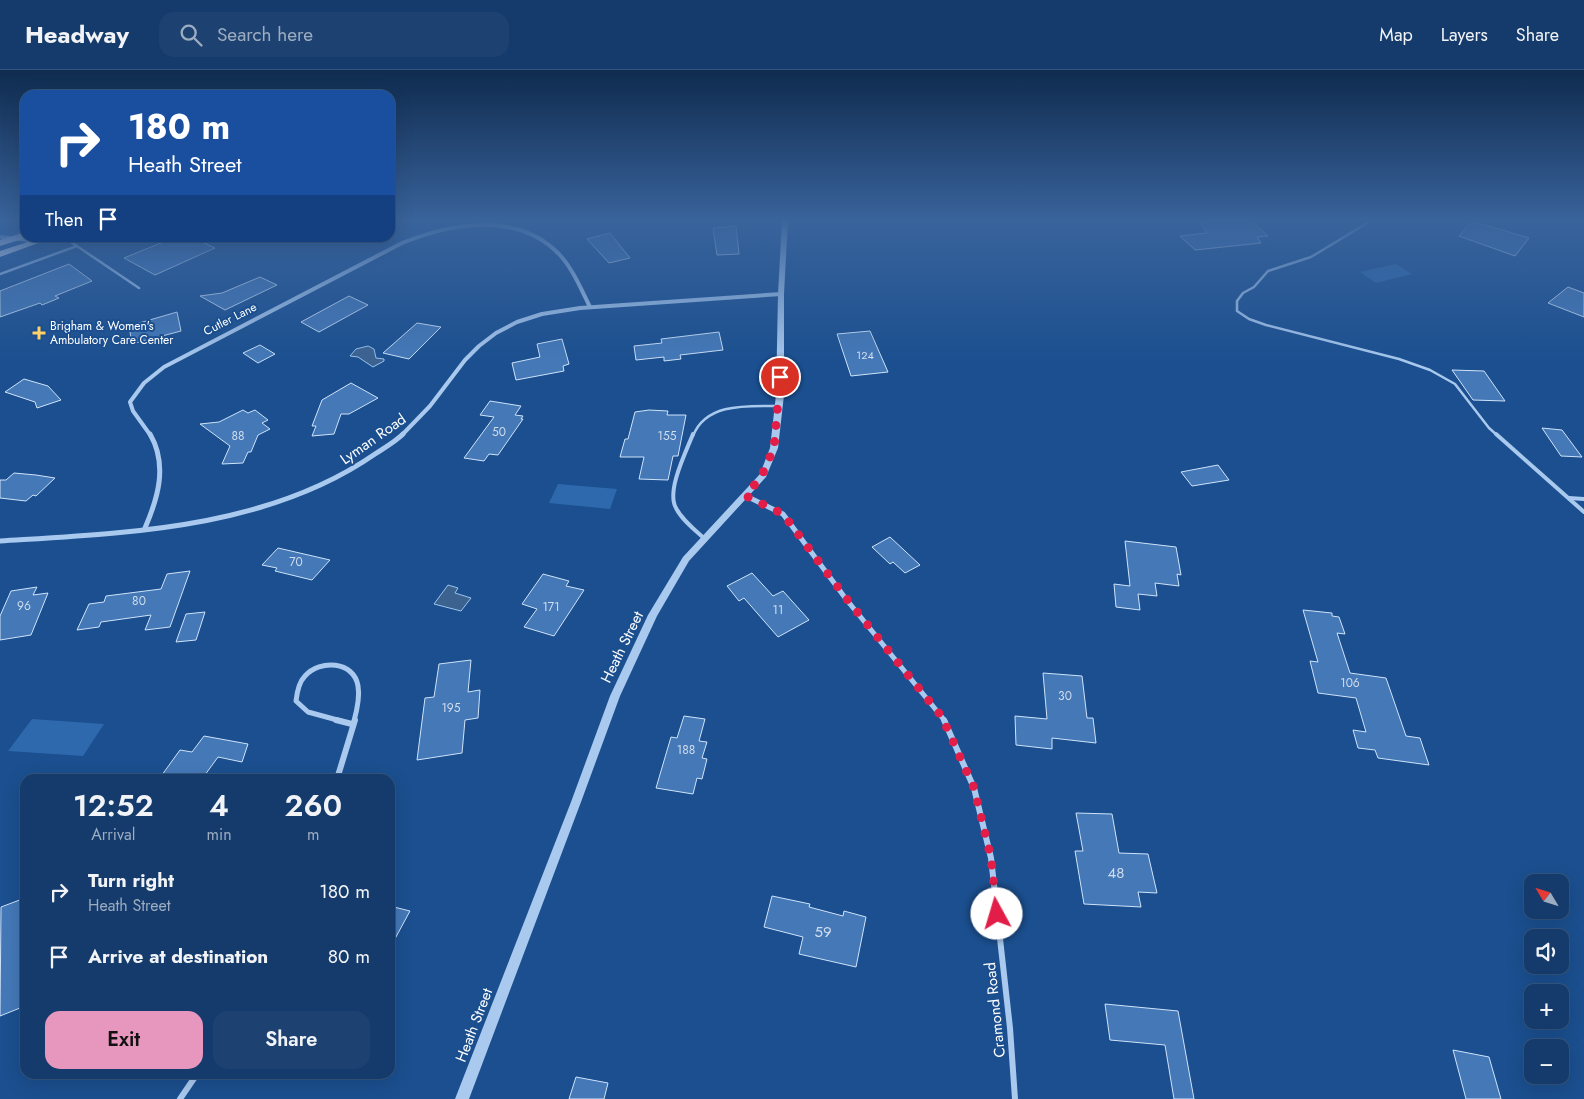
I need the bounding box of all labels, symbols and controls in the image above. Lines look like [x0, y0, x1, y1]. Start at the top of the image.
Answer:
search box [159, 12, 509, 57]
text: Headway [25, 17, 129, 52]
icon: search [177, 21, 205, 49]
text: Search here [217, 21, 313, 48]
text: Map [1379, 22, 1413, 48]
text: Layers [1441, 22, 1488, 48]
text: Share [1516, 22, 1559, 48]
text: 180 m [128, 102, 230, 152]
icon: right [45, 110, 110, 175]
text: Heath Street [128, 148, 242, 180]
icon: arrive [94, 205, 122, 233]
text: Then [45, 206, 84, 233]
street label: Cutler Lane [200, 298, 260, 340]
place label: Brigham & Women's Ambulatory Care Center [50, 317, 174, 349]
marker: Brigham & Women's Ambulatory Care Center [32, 326, 46, 340]
house number: 124 [856, 347, 874, 363]
pin [759, 356, 801, 398]
icon: arrive [766, 363, 794, 391]
street label: Lyman Road [335, 408, 411, 470]
house number: 50 [492, 423, 506, 441]
house number: 88 [231, 427, 245, 445]
house number: 155 [658, 427, 677, 445]
house number: 70 [289, 553, 303, 571]
house number: 80 [132, 592, 146, 610]
house number: 96 [17, 597, 31, 615]
house number: 171 [542, 598, 560, 616]
house number: 11 [773, 601, 783, 619]
street label: Heath Street [595, 607, 649, 687]
house number: 106 [1340, 674, 1360, 692]
house number: 30 [1058, 687, 1072, 705]
house number: 195 [441, 699, 461, 717]
house number: 188 [677, 741, 695, 759]
text: 12:52 [73, 784, 154, 827]
text: 4 [209, 784, 229, 827]
text: 260 [285, 784, 342, 827]
text: Arrival [91, 823, 135, 846]
text: min [207, 823, 232, 846]
text: m [307, 823, 320, 846]
house number: 48 [1108, 862, 1124, 884]
text: Turn right [88, 867, 174, 894]
north arrow [1524, 874, 1569, 919]
map controls [1524, 874, 1569, 1084]
icon: right [45, 878, 73, 906]
text: 180 m [319, 878, 370, 905]
position arrow [970, 887, 1022, 939]
text: Heath Street [88, 894, 171, 917]
house number: 59 [814, 921, 832, 943]
button: sound [1524, 929, 1569, 974]
icon: arrive [45, 943, 73, 971]
text: Arrive at destination [88, 943, 268, 970]
text: 80 m [328, 943, 370, 970]
street label: Cramond Road [979, 961, 1011, 1059]
button: + [1524, 984, 1569, 1029]
street label: Heath Street [450, 985, 498, 1065]
button: Exit [45, 1011, 203, 1069]
button: Share [213, 1011, 370, 1069]
button: − [1524, 1039, 1569, 1084]

